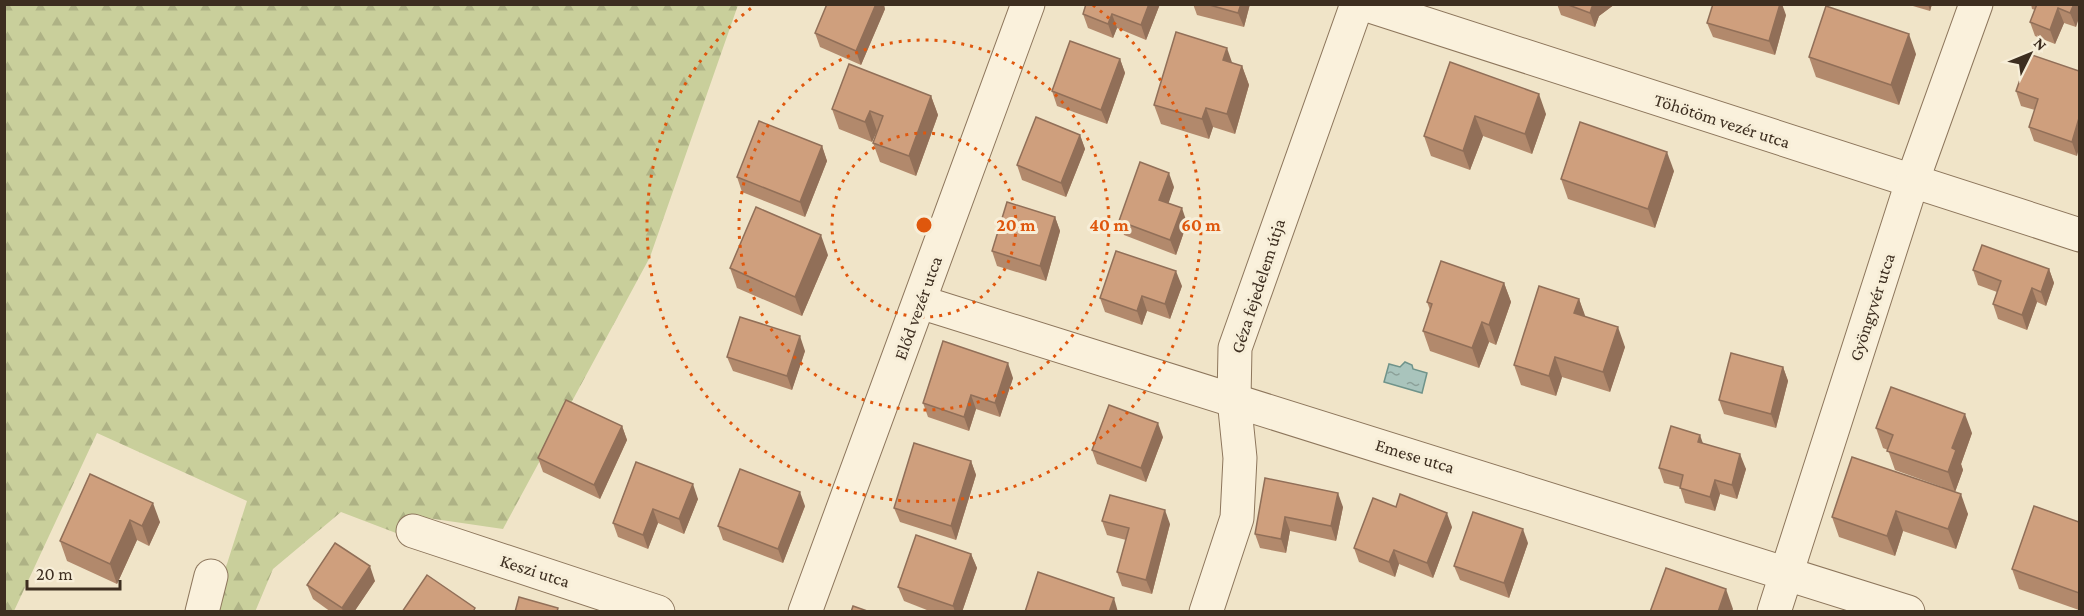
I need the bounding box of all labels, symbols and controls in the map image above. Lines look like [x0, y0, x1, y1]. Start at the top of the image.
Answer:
north arrow [2000, 24, 2060, 84]
text: N [2031, 34, 2051, 54]
street label: Töhötöm vezér utca [1651, 90, 1793, 152]
centre of rings [914, 215, 934, 235]
text: 20 m [997, 215, 1036, 235]
text: 40 m [1089, 215, 1129, 235]
text: 60 m [1181, 215, 1221, 235]
street label: Géza fejedelem útja [1227, 216, 1290, 356]
street label: Gyöngyvér utca [1845, 251, 1899, 363]
street label: Előd vezér utca [890, 253, 946, 363]
street label: Emese utca [1373, 434, 1457, 478]
street label: Keszi utca [498, 550, 572, 592]
scale bar [27, 553, 120, 591]
text: 20 m [36, 564, 73, 584]

